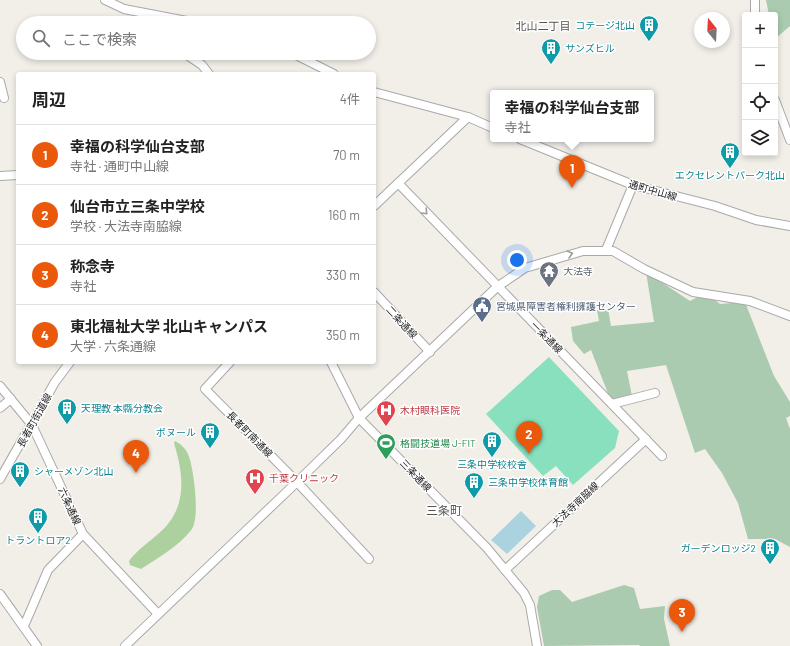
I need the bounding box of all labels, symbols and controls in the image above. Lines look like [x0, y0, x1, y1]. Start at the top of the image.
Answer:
north arrow [694, 12, 730, 48]
map controls [742, 12, 778, 156]
button: + [742, 12, 778, 48]
building icon: コテージ北山 [638, 14, 660, 42]
search box [16, 16, 376, 60]
district label: 北山二丁目 [516, 19, 571, 32]
place label: コテージ北山 [575, 19, 635, 31]
icon: search [30, 27, 52, 49]
text: ここで検索 [62, 30, 137, 48]
building icon: サンズヒル [540, 37, 562, 65]
place label: サンズヒル [565, 42, 615, 54]
button: − [742, 48, 778, 84]
button: locate [742, 84, 778, 120]
text: 周辺 [32, 89, 66, 109]
popup [490, 90, 654, 142]
text: 4件 [340, 91, 360, 107]
text: 幸福の科学仙台支部 [504, 98, 640, 116]
text: 寺社 [504, 119, 531, 135]
button: layers [742, 120, 778, 156]
text: 幸福の科学仙台支部 [70, 137, 205, 155]
building icon: エクセレントパーク北山 [719, 141, 741, 169]
text: 1 [43, 147, 47, 163]
text: 70 m [333, 147, 360, 163]
pin: 1 [559, 155, 585, 188]
text: 寺社 · 通町中山線 [70, 158, 169, 174]
place label: エクセレントパーク北山 [675, 169, 785, 181]
street label: 通町中山線 [627, 177, 679, 203]
text: 仙台市立三条中学校 [70, 197, 205, 215]
text: 2 [41, 207, 49, 223]
text: 160 m [328, 207, 360, 223]
one-way arrow [420, 207, 428, 215]
text: 学校 · 大法寺南脇線 [70, 218, 182, 234]
your location [507, 250, 527, 270]
one-way arrow [567, 251, 573, 259]
text: 称念寺 [70, 257, 115, 275]
temple icon: 大法寺 [538, 260, 560, 288]
place label: 大法寺 [563, 265, 593, 277]
text: 3 [41, 267, 49, 283]
text: 330 m [326, 267, 360, 283]
text: 寺社 [70, 278, 96, 294]
public building icon: 宮城県障害者権利擁護センター [471, 295, 493, 323]
place label: 宮城県障害者権利擁護センター [496, 300, 636, 312]
street label: 二条通線 [384, 303, 420, 341]
text: 東北福祉大学 北山キャンパス [70, 317, 268, 335]
street label: 一条通線 [529, 319, 565, 355]
text: 4 [41, 327, 49, 343]
text: 350 m [326, 327, 360, 343]
text: 大学 · 六条通線 [70, 338, 156, 354]
street label: 長者町街道線 [14, 391, 54, 449]
building icon: 天理教 本縣分教会 [56, 397, 78, 425]
hospital icon: 木村眼科医院 [375, 399, 397, 427]
place label: 天理教 本縣分教会 [81, 402, 163, 414]
place label: 木村眼科医院 [400, 404, 460, 416]
street label: 長者町南通線 [225, 409, 275, 459]
building icon: ボヌール [199, 421, 221, 449]
pin: 2 [516, 421, 542, 454]
place label: ボヌール [156, 426, 196, 438]
building icon: 三条中学校校舎 [481, 430, 503, 458]
sports icon: 格闘技道場 J-FIT [375, 432, 397, 460]
place label: 格闘技道場 J-FIT [400, 437, 476, 449]
pin: 4 [123, 440, 149, 473]
street label: 三条通線 [398, 456, 434, 494]
place label: 三条中学校校舎 [457, 458, 527, 470]
building icon: シャーメゾン北山 [9, 460, 31, 488]
place label: シャーメゾン北山 [34, 465, 114, 477]
hospital icon: 千葉クリニック [244, 467, 266, 495]
building icon: 三条中学校体育館 [463, 471, 485, 499]
place label: 千葉クリニック [269, 472, 339, 484]
place label: 三条中学校体育館 [488, 476, 568, 488]
street label: 大法寺南脇線 [549, 479, 601, 529]
street label: 六条通線 [56, 485, 84, 527]
district label: 三条町 [426, 503, 462, 517]
building icon: トラントロア2 [27, 506, 49, 534]
place label: トラントロア2 [5, 534, 71, 546]
building icon: ガーデンロッジ2 [759, 537, 781, 565]
place label: ガーデンロッジ2 [681, 542, 756, 554]
pin: 3 [669, 599, 695, 632]

